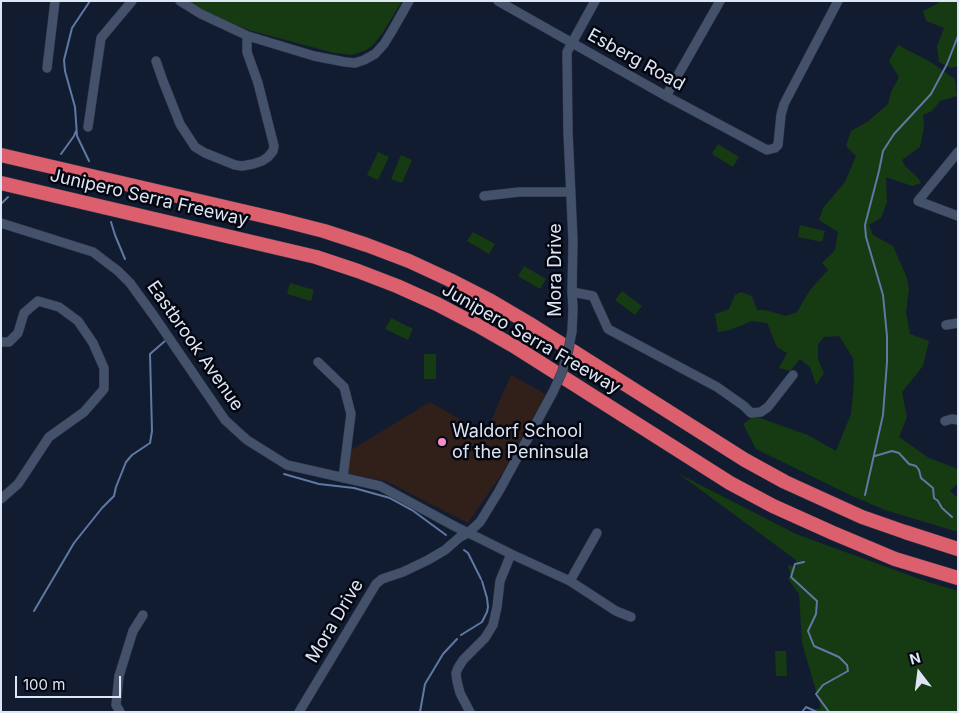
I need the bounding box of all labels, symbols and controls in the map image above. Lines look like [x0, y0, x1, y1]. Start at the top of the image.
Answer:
street label: Esberg Road [584, 24, 688, 96]
street label: Junipero Serra Freeway [48, 165, 250, 231]
street label: Mora Drive [545, 223, 567, 317]
street label: Eastbrook Avenue [142, 277, 248, 415]
street label: Junipero Serra Freeway [438, 279, 624, 399]
place label: Waldorf School of the Peninsula [452, 421, 589, 464]
marker: Waldorf School of the Peninsula [436, 436, 448, 448]
street label: Mora Drive [302, 575, 368, 667]
north arrow [894, 648, 944, 698]
text: N [908, 648, 922, 668]
scale bar [18, 666, 124, 698]
text: 100 m [23, 675, 65, 694]

